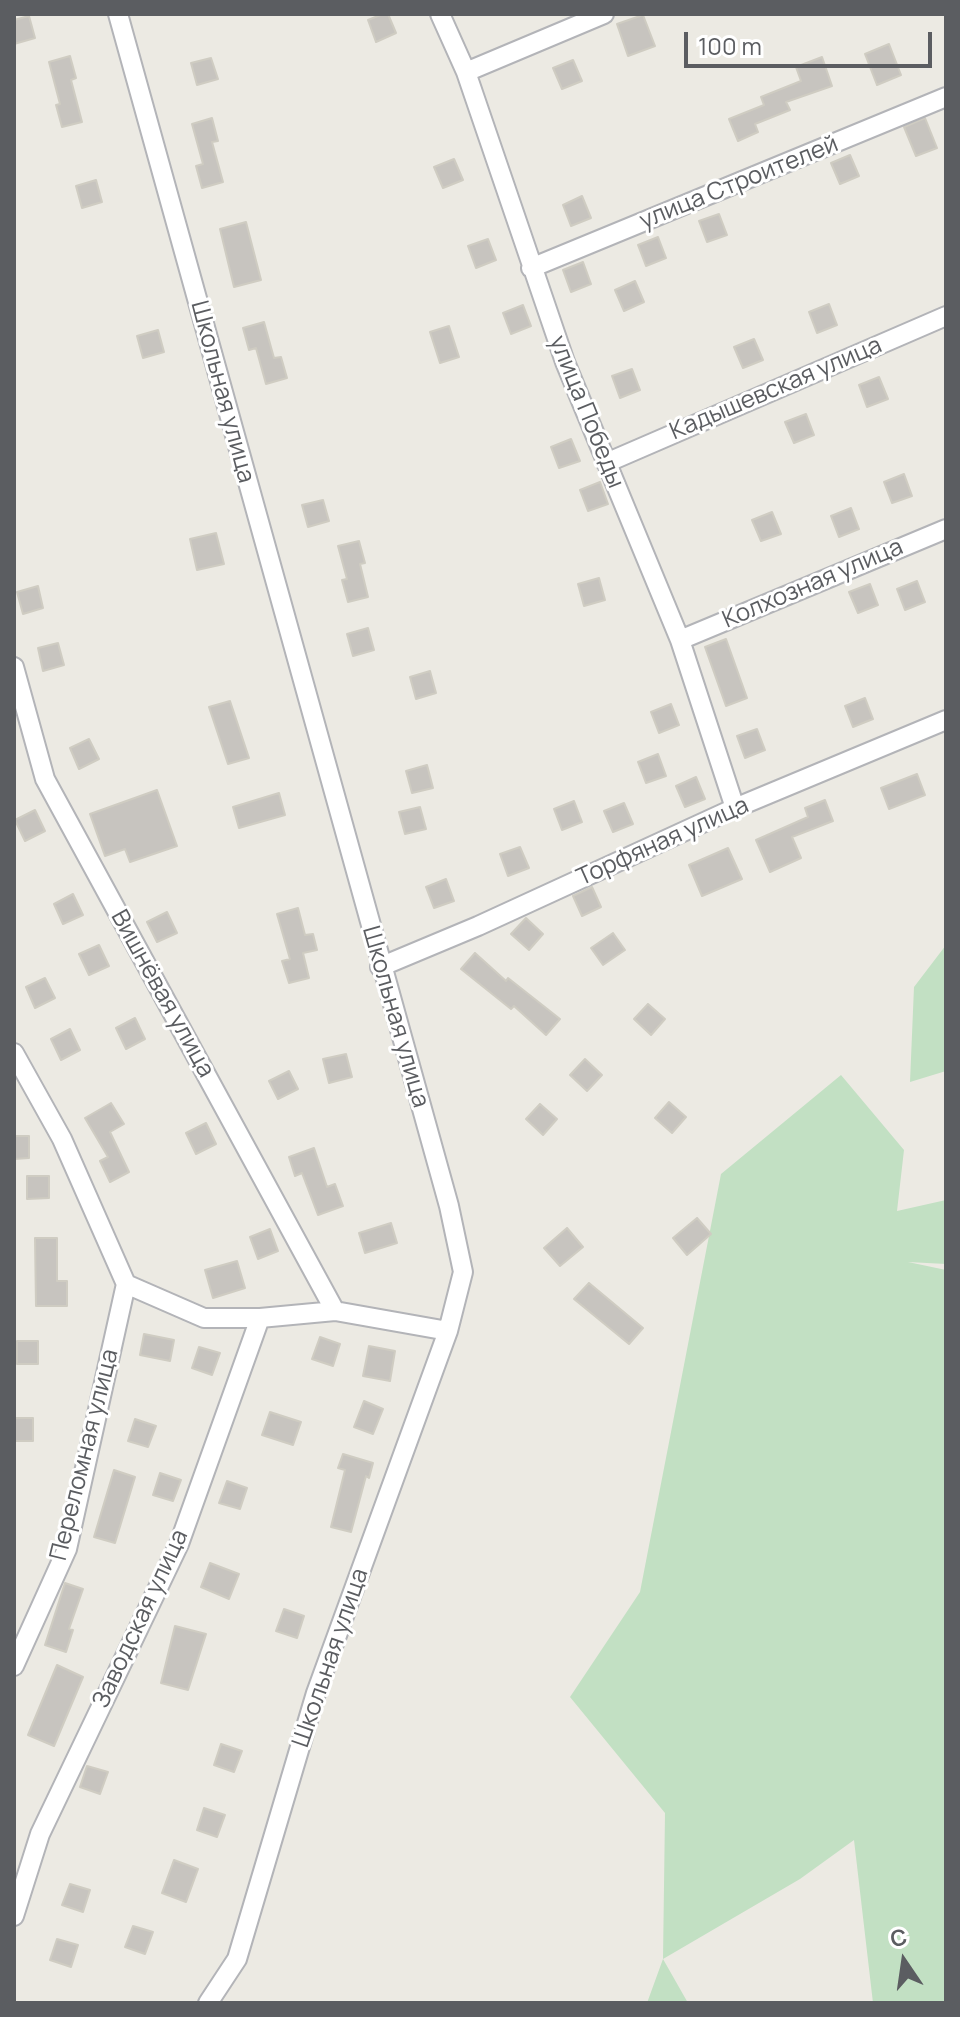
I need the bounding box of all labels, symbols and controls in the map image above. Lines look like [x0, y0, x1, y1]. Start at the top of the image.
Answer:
scale bar [688, 16, 936, 66]
text: 100 m [698, 29, 762, 62]
street label: улица Строителей [635, 130, 843, 236]
street label: Школьная улица [184, 298, 260, 486]
street label: Кадышевская улица [666, 331, 886, 447]
street label: улица Победы [542, 332, 630, 492]
street label: Колхозная улица [719, 533, 907, 635]
street label: Торфяная улица [573, 791, 753, 893]
street label: Вишнёвая улица [104, 905, 220, 1083]
street label: Школьная улица [355, 923, 435, 1111]
street label: Переломная улица [45, 1346, 125, 1564]
street label: Заводская улица [87, 1525, 195, 1713]
street label: Школьная улица [287, 1565, 375, 1751]
north arrow [864, 1921, 944, 2001]
text: С [887, 1921, 910, 1954]

